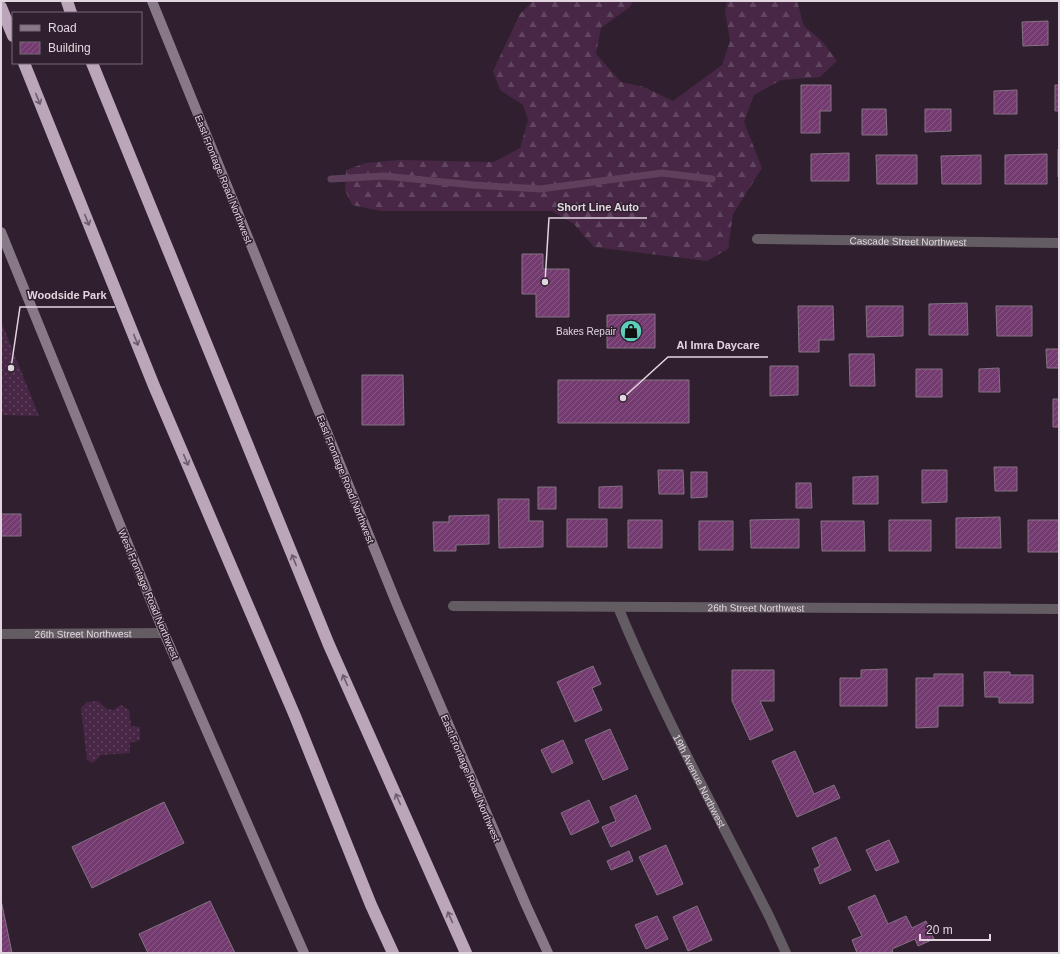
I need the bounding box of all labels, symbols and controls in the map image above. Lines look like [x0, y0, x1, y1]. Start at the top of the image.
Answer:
legend [12, 12, 142, 64]
text: Road [48, 21, 77, 35]
text: Building [48, 41, 91, 55]
one-way arrow [35, 93, 43, 105]
street label: East Frontage Road Northwest [193, 113, 254, 245]
callout: Short Line Auto [549, 195, 647, 218]
text: Short Line Auto [557, 201, 639, 213]
one-way arrow [84, 213, 91, 225]
street label: Cascade Street Northwest [850, 235, 967, 248]
callout: Woodside Park [20, 284, 115, 307]
text: Woodside Park [27, 289, 108, 301]
shop icon: Bakes Repair [618, 318, 644, 344]
place label: Bakes Repair [556, 326, 617, 337]
one-way arrow [132, 334, 140, 346]
callout: Al Imra Daycare [668, 334, 768, 357]
text: Al Imra Daycare [676, 339, 760, 351]
street label: East Frontage Road Northwest [315, 413, 376, 545]
one-way arrow [182, 454, 190, 466]
street label: West Frontage Road Northwest [116, 528, 181, 661]
one-way arrow [290, 555, 297, 567]
street label: 26th Street Northwest [708, 602, 805, 614]
street label: 26th Street Northwest [35, 628, 132, 640]
one-way arrow [341, 674, 348, 686]
street label: East Frontage Road Northwest [439, 713, 503, 844]
street label: 19th Avenue Northwest [671, 732, 728, 830]
one-way arrow [393, 793, 401, 805]
one-way arrow [446, 912, 454, 924]
scale bar [920, 916, 990, 942]
text: 20 m [926, 923, 953, 937]

